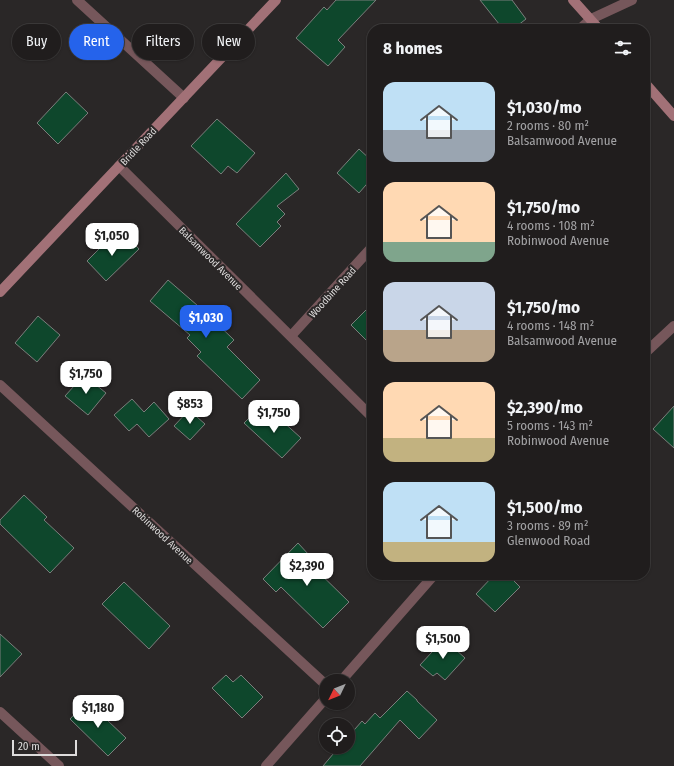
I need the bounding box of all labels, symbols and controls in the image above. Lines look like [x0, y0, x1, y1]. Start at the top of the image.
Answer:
chip: Buy [12, 24, 61, 60]
chip: Rent [69, 24, 124, 60]
chip: Filters [132, 24, 194, 60]
chip: New [202, 24, 255, 60]
icon: filters [612, 37, 634, 59]
text: 8 homes [383, 38, 443, 59]
text: $1,030/mo [507, 97, 582, 118]
icon: home [415, 98, 463, 146]
text: 2 rooms · 80 m² [507, 118, 589, 133]
street label: Bridle Road [118, 125, 159, 168]
text: Balsamwood Avenue [507, 133, 617, 148]
text: $1,750/mo [507, 197, 580, 218]
icon: home [415, 198, 463, 246]
text: 4 rooms · 108 m² [507, 218, 595, 233]
pin: $1,050 [79, 223, 145, 257]
street label: Balsamwood Avenue [176, 225, 244, 293]
text: $1,050 [95, 228, 129, 243]
text: Robinwood Avenue [507, 233, 609, 248]
street label: Woodbine Road [307, 265, 359, 321]
text: $1,750/mo [507, 297, 580, 318]
icon: home [415, 298, 463, 346]
pin: $1,030 [173, 305, 239, 339]
text: $1,030 [189, 310, 223, 325]
text: 4 rooms · 148 m² [507, 318, 594, 333]
text: Balsamwood Avenue [507, 333, 617, 348]
pin: $1,750 [53, 361, 119, 395]
text: $1,750 [69, 366, 103, 381]
pin: $853 [166, 391, 214, 425]
text: $853 [177, 396, 203, 411]
text: $2,390/mo [507, 397, 583, 418]
icon: home [415, 398, 463, 446]
pin: $1,750 [241, 400, 307, 434]
text: $1,750 [257, 405, 291, 420]
text: 5 rooms · 143 m² [507, 418, 593, 433]
text: Robinwood Avenue [507, 433, 609, 448]
text: $1,500/mo [507, 497, 582, 518]
icon: home [415, 498, 463, 546]
street label: Robinwood Avenue [130, 505, 195, 567]
text: 3 rooms · 89 m² [507, 518, 589, 533]
text: Glenwood Road [507, 533, 590, 548]
pin: $2,390 [274, 553, 340, 587]
text: $2,390 [289, 558, 325, 573]
pin: $1,500 [410, 626, 476, 660]
text: $1,500 [425, 631, 461, 646]
north arrow [319, 674, 355, 710]
map controls [319, 674, 355, 754]
pin: $1,180 [65, 695, 131, 729]
text: $1,180 [82, 700, 114, 715]
button: locate [319, 718, 355, 754]
scale bar [12, 738, 77, 757]
text: 20 m [18, 740, 40, 753]

